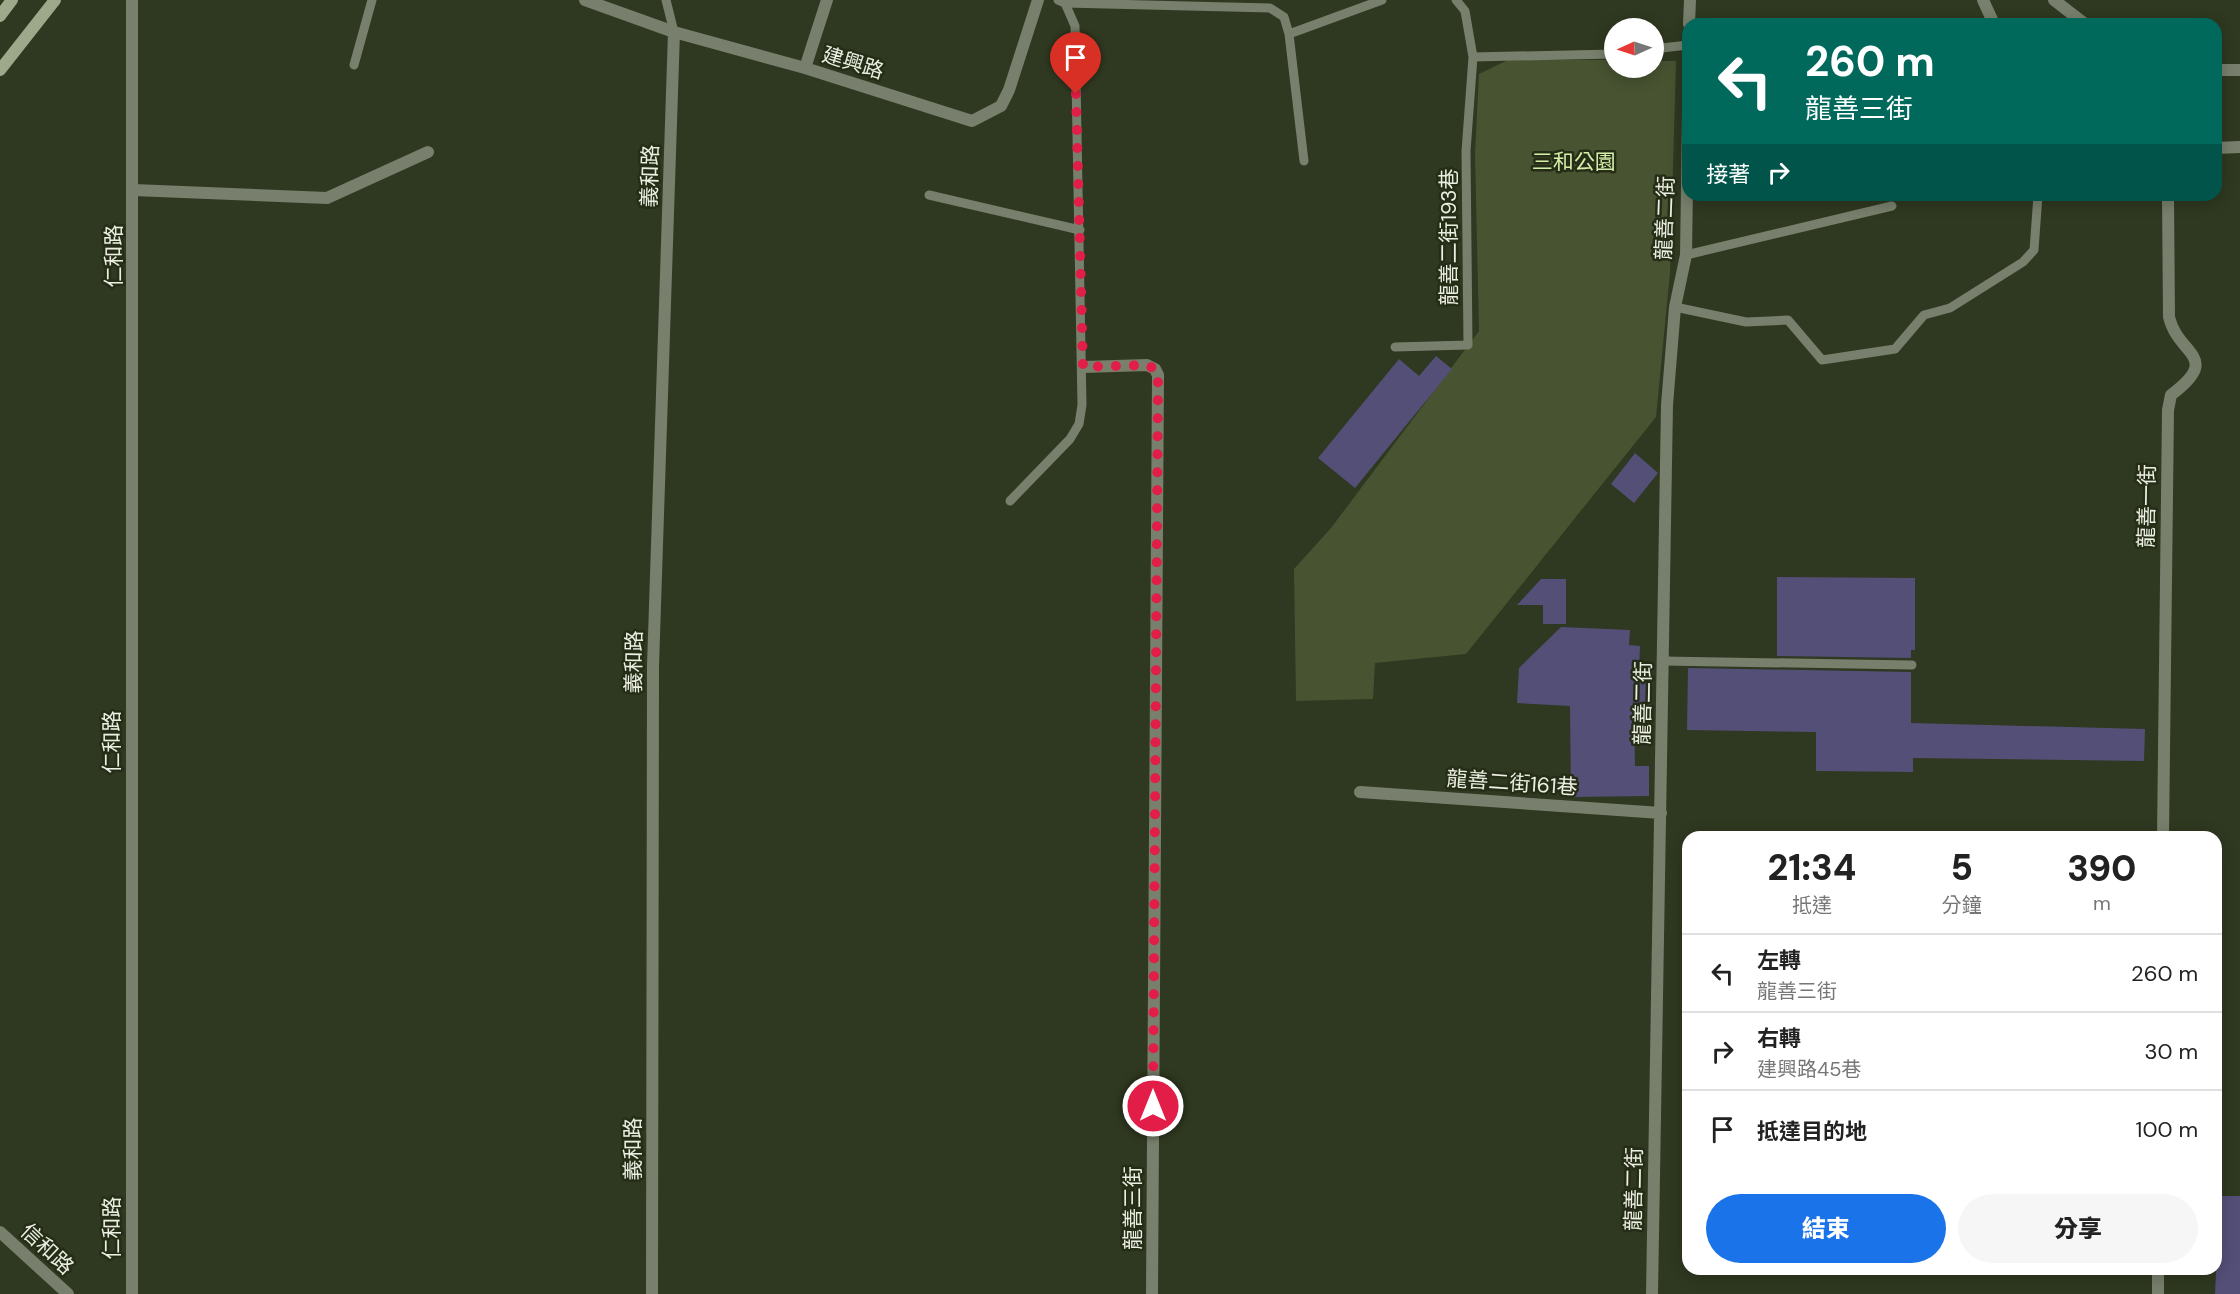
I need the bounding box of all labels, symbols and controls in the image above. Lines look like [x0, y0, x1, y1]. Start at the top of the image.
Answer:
north arrow [1604, 18, 1664, 78]
map controls [1604, 18, 1664, 78]
pin [1050, 32, 1101, 94]
text: 260 m [1805, 34, 1935, 89]
street label: 建興路 [819, 40, 887, 86]
icon: arrive [1059, 41, 1092, 74]
icon: left [1706, 42, 1784, 120]
text: 龍善三街 [1805, 91, 1913, 126]
street label: 義和路 [635, 144, 665, 208]
park label: 三和公園 [1532, 148, 1616, 176]
icon: right [1762, 156, 1795, 189]
text: 接著 [1706, 160, 1750, 189]
street label: 龍善二街193巷 [1435, 169, 1463, 305]
street label: 龍善二街 [1650, 176, 1680, 260]
street label: 仁和路 [100, 225, 128, 288]
street label: 龍善一街 [2132, 464, 2162, 548]
street label: 義和路 [619, 630, 649, 694]
street label: 龍善二街 [1628, 661, 1658, 745]
street label: 仁和路 [98, 711, 126, 774]
street label: 龍善二街161巷 [1446, 764, 1578, 802]
text: 21:34 [1768, 844, 1856, 891]
text: 5 [1951, 844, 1973, 891]
text: 390 [2067, 845, 2136, 892]
text: m [2093, 890, 2111, 916]
text: 抵達 [1792, 892, 1832, 918]
text: 分鐘 [1942, 892, 1982, 918]
text: 左轉 [1757, 946, 1801, 975]
icon: left [1706, 957, 1739, 990]
text: 260 m [2131, 959, 2198, 988]
text: 龍善三街 [1757, 978, 1837, 1004]
text: 右轉 [1757, 1024, 1801, 1053]
icon: right [1706, 1035, 1739, 1068]
text: 30 m [2144, 1037, 2198, 1066]
text: 建興路45巷 [1757, 1056, 1861, 1082]
position arrow [1121, 1074, 1185, 1138]
icon: arrive [1706, 1113, 1739, 1146]
text: 100 m [2136, 1115, 2198, 1144]
text: 抵達目的地 [1757, 1117, 1867, 1146]
street label: 義和路 [619, 1118, 647, 1181]
street label: 龍善二街 [1619, 1147, 1649, 1231]
street label: 龍善三街 [1119, 1166, 1147, 1250]
button: 結束 [1706, 1194, 1946, 1263]
button: 分享 [1958, 1194, 2198, 1263]
street label: 仁和路 [98, 1197, 126, 1260]
street label: 信和路 [14, 1217, 80, 1281]

